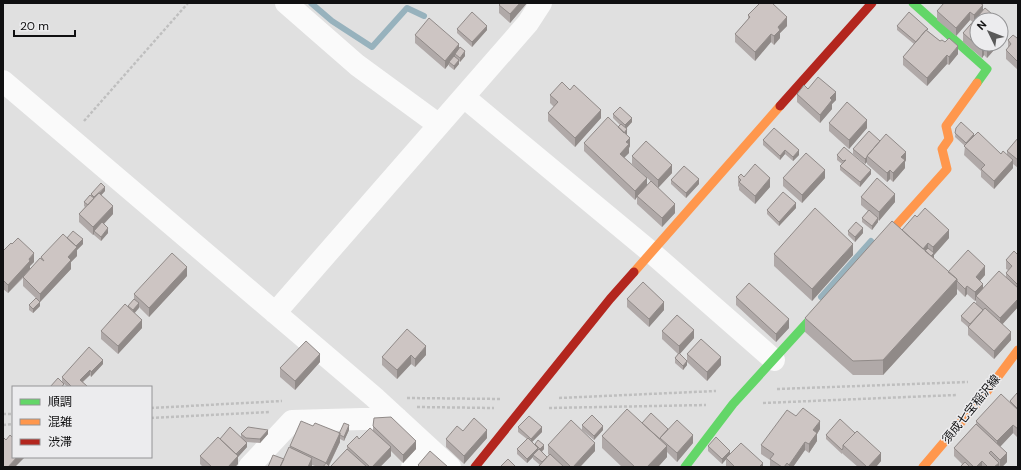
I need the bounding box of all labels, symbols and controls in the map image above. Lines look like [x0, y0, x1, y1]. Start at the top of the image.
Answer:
scale bar [14, 12, 75, 38]
north arrow [969, 12, 1009, 52]
text: N [974, 17, 990, 33]
text: 20 m [20, 18, 49, 34]
street label: 須成七宝稲沢線 [938, 371, 1004, 447]
legend [12, 386, 152, 458]
text: 順調 [48, 394, 72, 410]
text: 混雑 [48, 414, 72, 430]
text: 渋滞 [48, 434, 72, 450]

